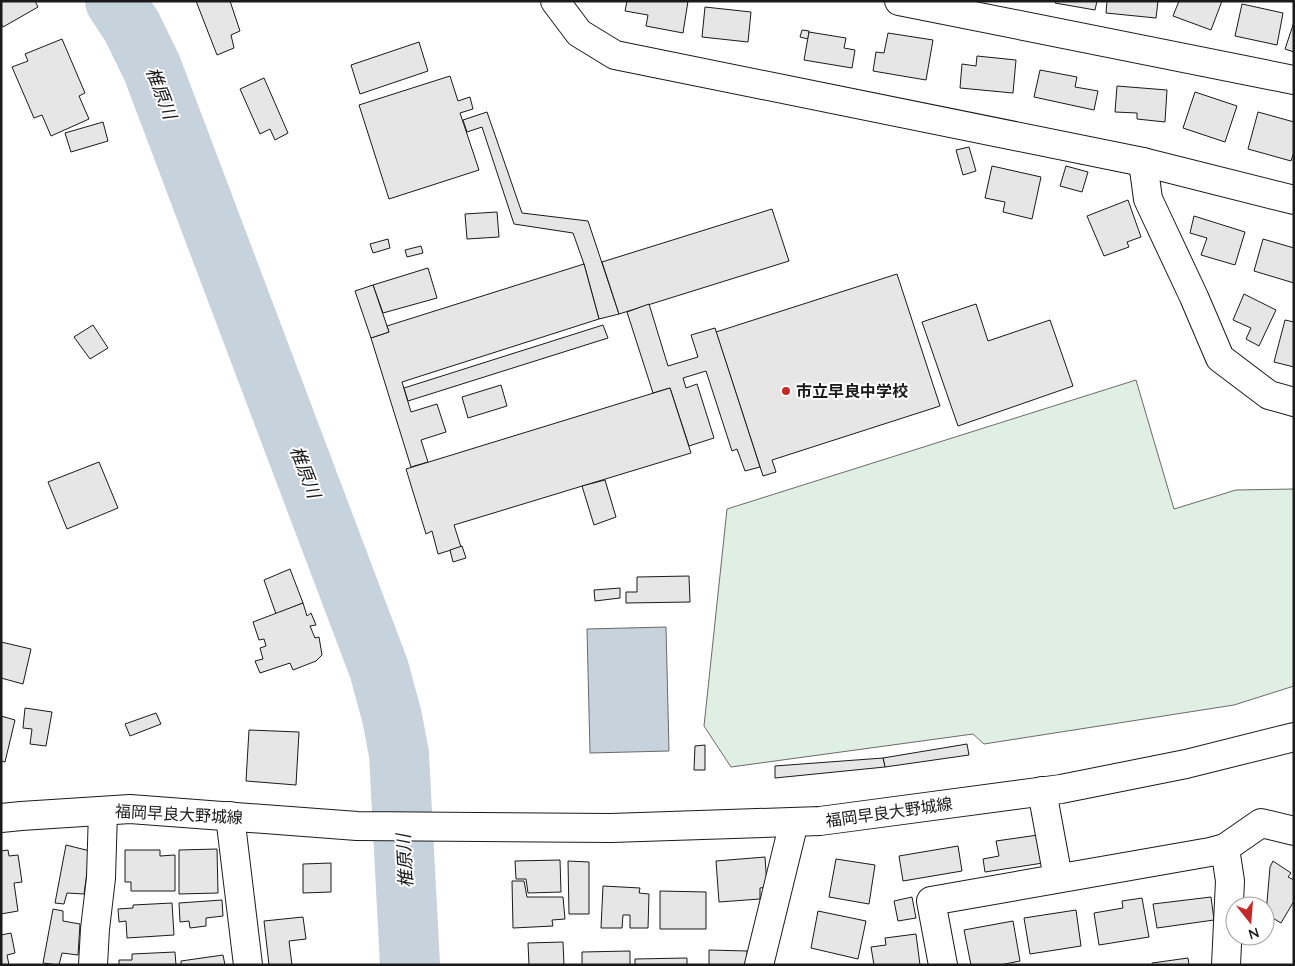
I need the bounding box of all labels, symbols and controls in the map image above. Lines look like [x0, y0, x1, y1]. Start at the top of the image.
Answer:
water label: 椎原川 [141, 63, 183, 124]
place label: 市立早良中学校 [796, 381, 908, 401]
marker: 市立早良中学校 [780, 385, 792, 397]
water label: 椎原川 [285, 442, 327, 503]
street label: 福岡早良大野城線 [824, 793, 954, 831]
street label: 福岡早良大野城線 [115, 801, 243, 827]
water label: 椎原川 [391, 831, 417, 889]
north arrow [1225, 896, 1275, 946]
text: N [1246, 923, 1261, 944]

